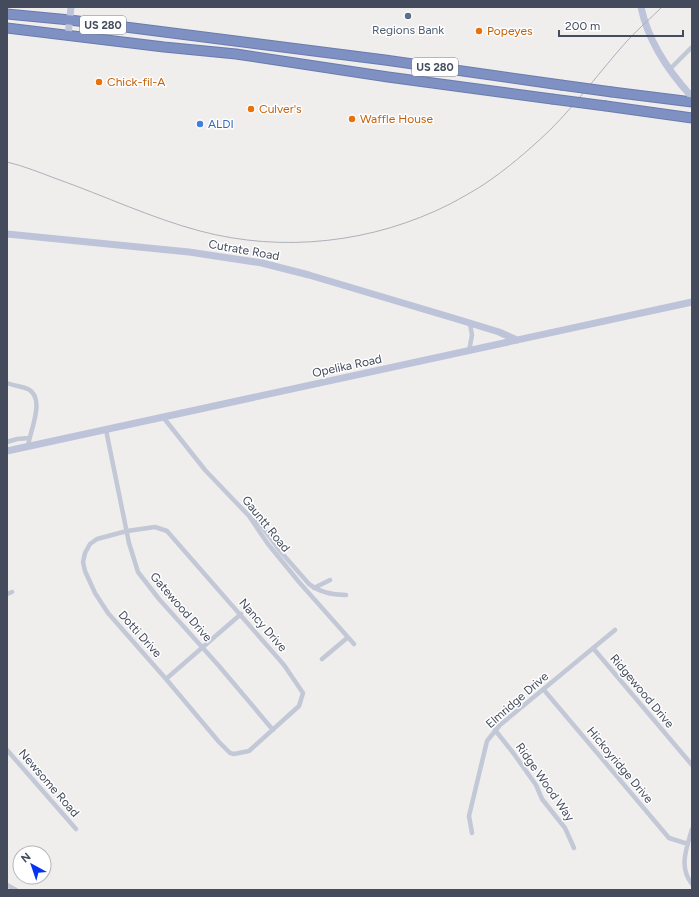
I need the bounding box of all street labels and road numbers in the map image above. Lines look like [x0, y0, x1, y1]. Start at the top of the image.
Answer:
road number: US 280 [80, 16, 126, 34]
road number: US 280 [412, 58, 458, 76]
street label: Cutrate Road [207, 237, 281, 263]
street label: Opelika Road [311, 352, 383, 380]
street label: Gauntt Road [239, 493, 293, 555]
street label: Gatewood Drive [147, 570, 215, 645]
street label: Nancy Drive [236, 596, 290, 655]
street label: Dotti Drive [115, 608, 165, 660]
street label: Ridgewood Drive [607, 651, 677, 731]
street label: Elmridge Drive [483, 669, 551, 731]
street label: Hickoyridge Drive [584, 724, 656, 806]
street label: Ridge Wood Way [513, 740, 578, 824]
street label: Newsome Road [16, 746, 82, 820]

